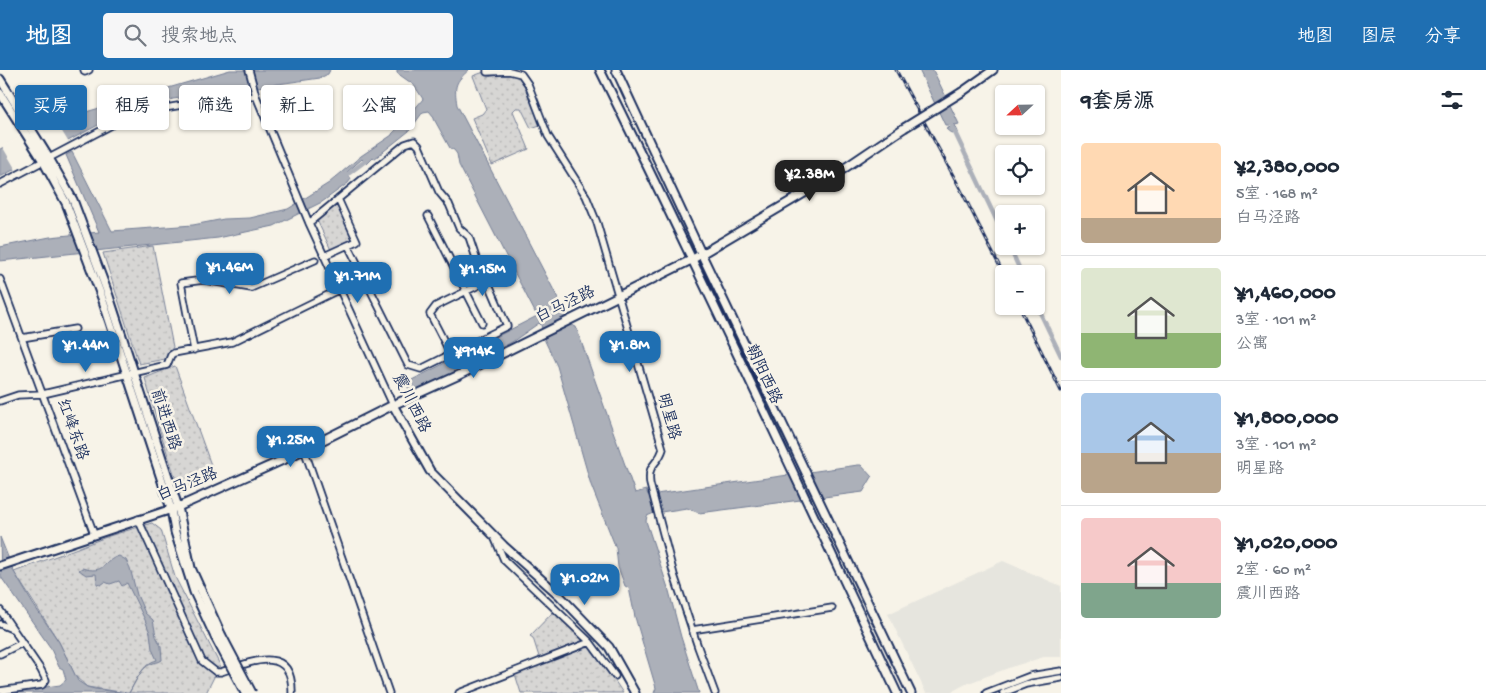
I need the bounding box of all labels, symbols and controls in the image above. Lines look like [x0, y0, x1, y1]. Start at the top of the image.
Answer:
search box [103, 13, 453, 58]
icon: search [121, 21, 149, 49]
text: 地图 [25, 24, 73, 53]
text: 搜索地点 [161, 26, 237, 49]
text: 地图 [1297, 27, 1333, 48]
text: 图层 [1361, 27, 1397, 48]
text: 分享 [1425, 27, 1461, 48]
chip: 买房 [15, 85, 87, 130]
chip: 租房 [97, 85, 169, 130]
chip: 筛选 [179, 85, 251, 130]
chip: 新上 [261, 85, 333, 130]
chip: 公寓 [343, 85, 415, 130]
north arrow [995, 85, 1045, 135]
map controls [995, 85, 1045, 315]
icon: filters [1438, 86, 1466, 114]
text: 9套房源 [1081, 91, 1155, 116]
button: locate [995, 145, 1045, 195]
text: ¥2,380,000 [1236, 156, 1339, 181]
pin: ¥2.38M [769, 160, 851, 202]
icon: home [1121, 163, 1181, 223]
text: ¥2.38M [786, 166, 834, 185]
text: 5室 · 168 m² [1236, 186, 1318, 205]
button: + [995, 205, 1045, 255]
text: 白马泾路 [1236, 210, 1300, 229]
pin: ¥1.46M [189, 252, 271, 295]
pin: ¥1.15M [442, 254, 524, 297]
text: ¥1.46M [207, 259, 253, 278]
text: ¥1.15M [461, 261, 505, 280]
pin: ¥1.71M [317, 262, 399, 304]
button: − [995, 265, 1045, 315]
text: ¥1.71M [336, 268, 380, 287]
street label: 白马泾路 [532, 282, 599, 329]
text: ¥1,460,000 [1236, 282, 1336, 307]
icon: home [1121, 288, 1181, 348]
text: 3室 · 101 m² [1236, 312, 1316, 331]
pin: ¥1.44M [45, 330, 127, 373]
pin: ¥1.8M [595, 330, 665, 373]
pin: ¥914K [439, 336, 509, 379]
text: 公寓 [1236, 336, 1268, 355]
text: ¥1.44M [63, 337, 109, 356]
text: ¥1.8M [611, 337, 649, 356]
street label: 朝阳西路 [740, 341, 786, 408]
text: ¥914K [455, 343, 493, 362]
street label: 震川西路 [387, 370, 435, 437]
street label: 前进西路 [145, 386, 185, 453]
street label: 明星路 [652, 391, 684, 443]
street label: 红峰东路 [51, 396, 93, 463]
text: ¥1,800,000 [1236, 407, 1339, 432]
icon: home [1121, 413, 1181, 473]
pin: ¥1.25M [250, 426, 332, 468]
text: ¥1.25M [268, 432, 314, 451]
text: 3室 · 101 m² [1236, 437, 1316, 456]
text: 明星路 [1236, 461, 1284, 480]
street label: 白马泾路 [154, 463, 221, 507]
text: ¥1,020,000 [1236, 532, 1337, 557]
icon: home [1121, 538, 1181, 598]
text: 2室 · 60 m² [1236, 562, 1311, 581]
pin: ¥1.02M [544, 564, 626, 606]
text: ¥1.02M [562, 570, 608, 589]
text: 震川西路 [1236, 586, 1300, 605]

